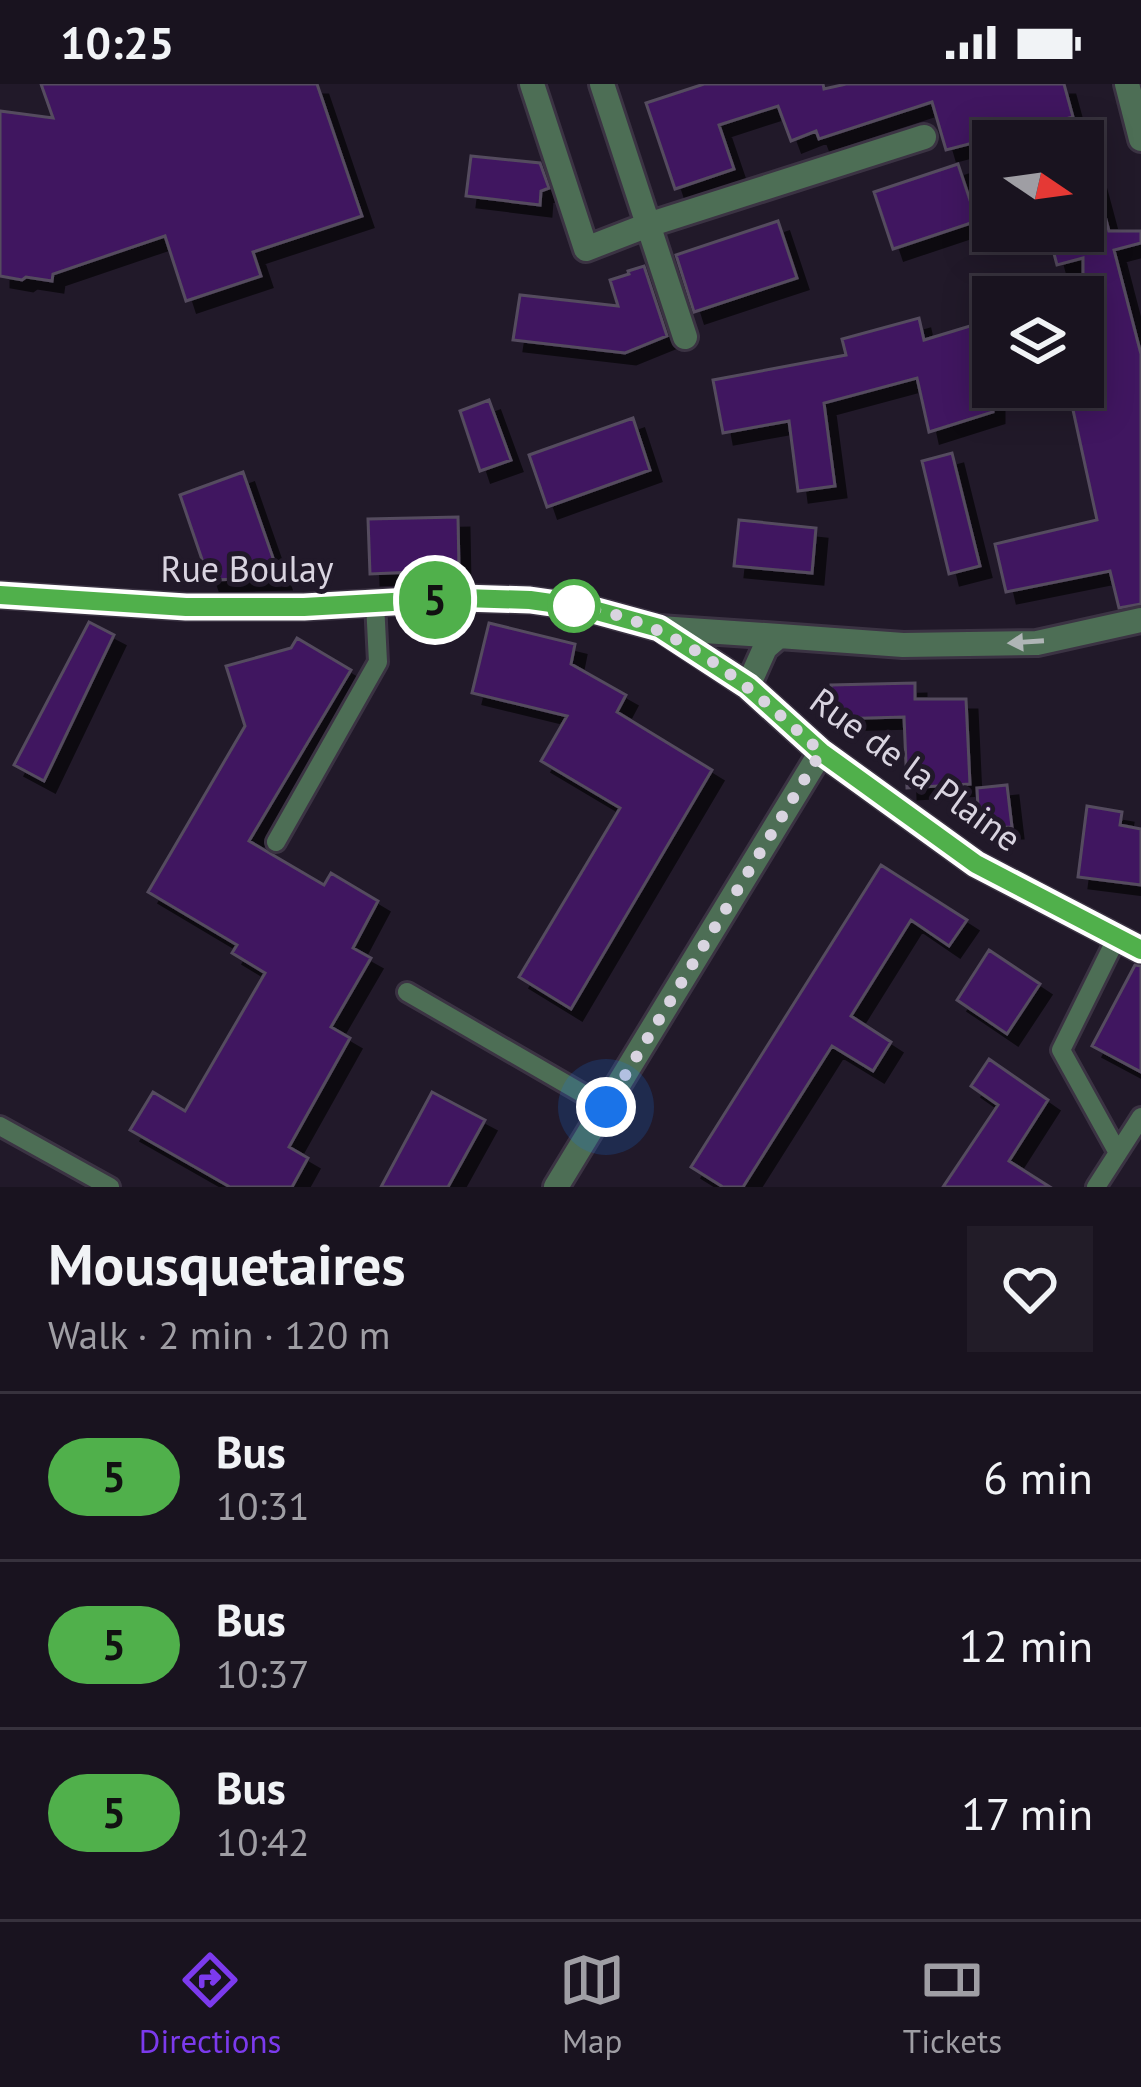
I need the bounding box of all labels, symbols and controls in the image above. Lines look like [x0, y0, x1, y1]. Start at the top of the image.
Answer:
text: 10:25 [60, 13, 174, 71]
north arrow [972, 120, 1104, 252]
map controls [972, 120, 1104, 408]
button: layers [972, 276, 1104, 408]
street label: Rue Boulay [160, 545, 334, 592]
line badge: 5 [396, 561, 474, 639]
text: 5 [423, 572, 447, 627]
unlabelled marker [549, 581, 599, 631]
one-way arrow [1007, 632, 1045, 651]
street label: Rue de la Plaine [801, 677, 1031, 861]
your location [576, 1077, 636, 1137]
button: heart [967, 1226, 1093, 1352]
text: Mousquetaires [48, 1227, 406, 1301]
text: Walk · 2 min · 120 m [48, 1309, 390, 1360]
text: Bus [216, 1422, 286, 1480]
text: 6 min [983, 1448, 1093, 1506]
text: 5 [102, 1449, 126, 1504]
text: 10:31 [216, 1480, 310, 1531]
text: Bus [216, 1590, 286, 1648]
text: 12 min [959, 1616, 1093, 1674]
text: 5 [102, 1617, 126, 1672]
text: 10:37 [216, 1648, 310, 1699]
text: Bus [216, 1758, 286, 1816]
text: 17 min [961, 1784, 1093, 1842]
text: 5 [102, 1785, 126, 1840]
text: 10:42 [216, 1816, 310, 1867]
tab: Directions [139, 1947, 281, 2062]
tab: Map [559, 1947, 625, 2062]
tab: Tickets [903, 1947, 1002, 2062]

